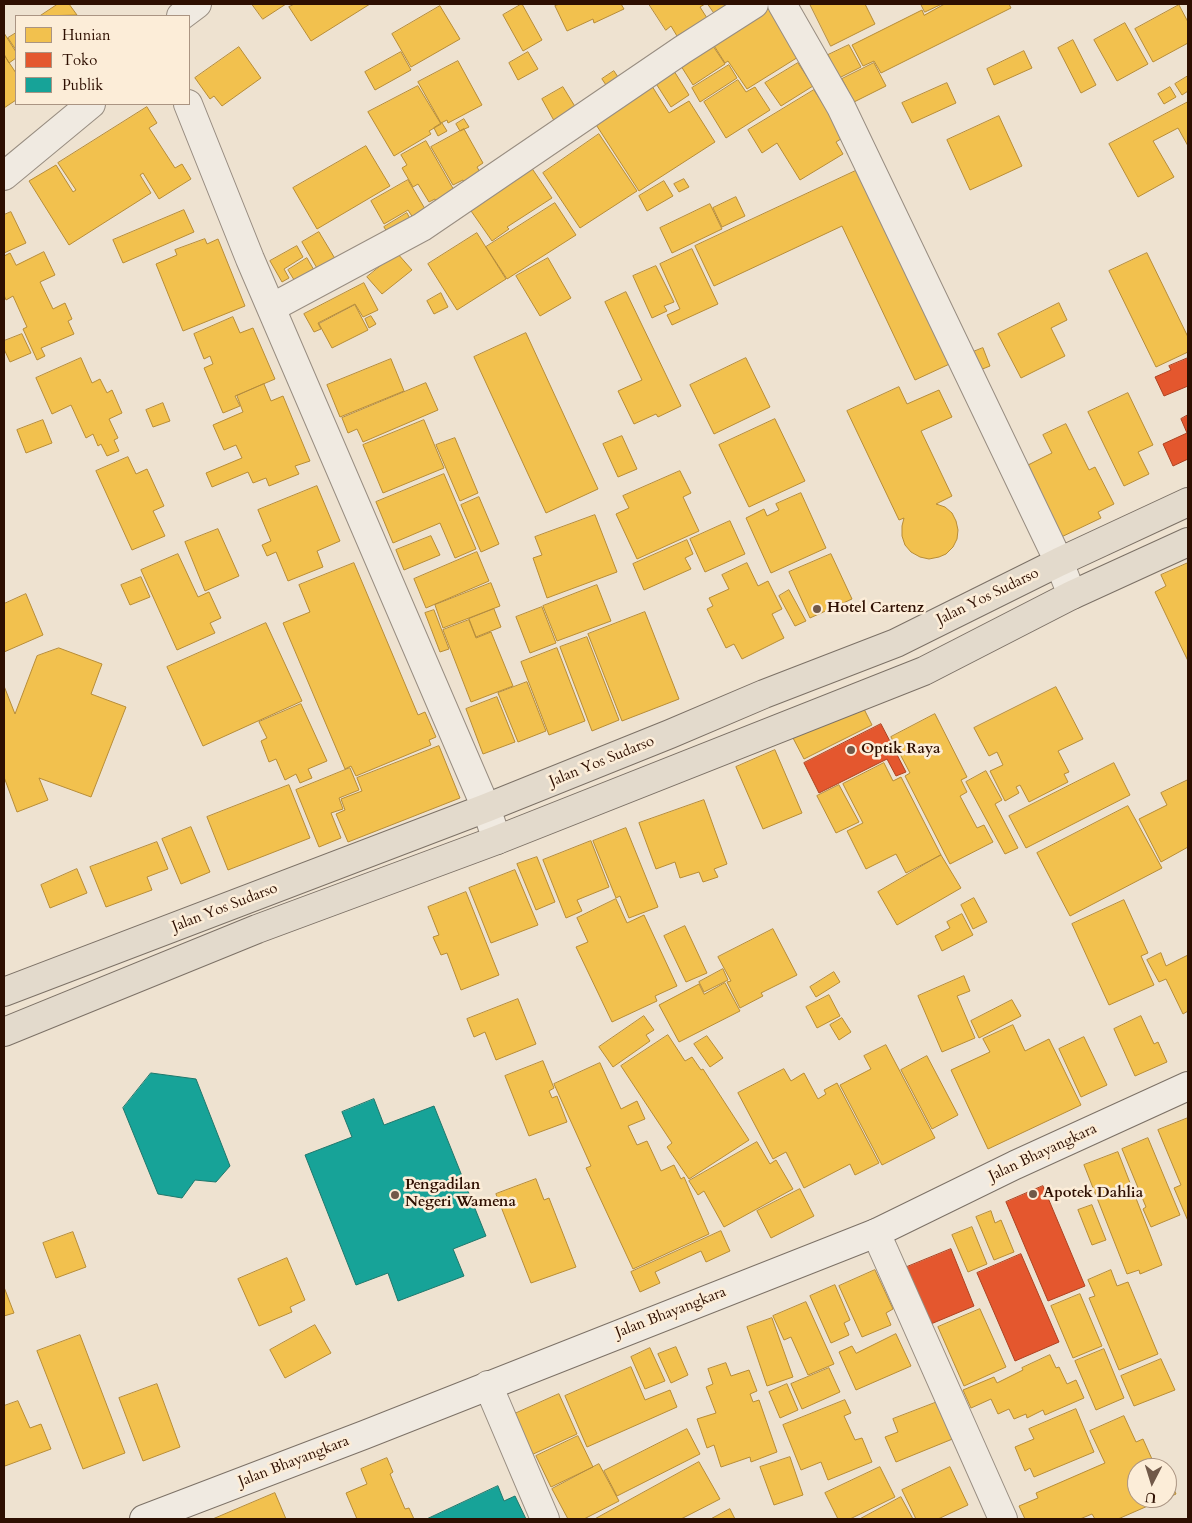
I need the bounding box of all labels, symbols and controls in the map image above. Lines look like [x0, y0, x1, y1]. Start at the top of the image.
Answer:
legend [15, 15, 190, 105]
text: Hunian [62, 25, 111, 45]
text: Toko [62, 50, 97, 70]
text: Publik [62, 75, 103, 95]
street label: Jalan Yos Sudarso [934, 564, 1042, 630]
place label: Hotel Cartenz [827, 600, 924, 618]
marker: Hotel Cartenz [811, 603, 823, 615]
street label: Jalan Yos Sudarso [547, 733, 657, 791]
place label: Optik Raya [861, 741, 940, 759]
marker: Optik Raya [845, 744, 857, 756]
street label: Jalan Yos Sudarso [170, 880, 280, 936]
street label: Jalan Bhayangkara [986, 1120, 1100, 1186]
place label: Pengadilan Negeri Wamena [405, 1177, 516, 1212]
place label: Apotek Dahlia [1043, 1185, 1143, 1203]
marker: Apotek Dahlia [1027, 1188, 1039, 1200]
marker: Pengadilan Negeri Wamena [389, 1189, 401, 1201]
street label: Jalan Bhayangkara [613, 1284, 729, 1342]
street label: Jalan Bhayangkara [236, 1433, 352, 1491]
north arrow [1127, 1458, 1177, 1508]
text: U [1144, 1487, 1157, 1507]

